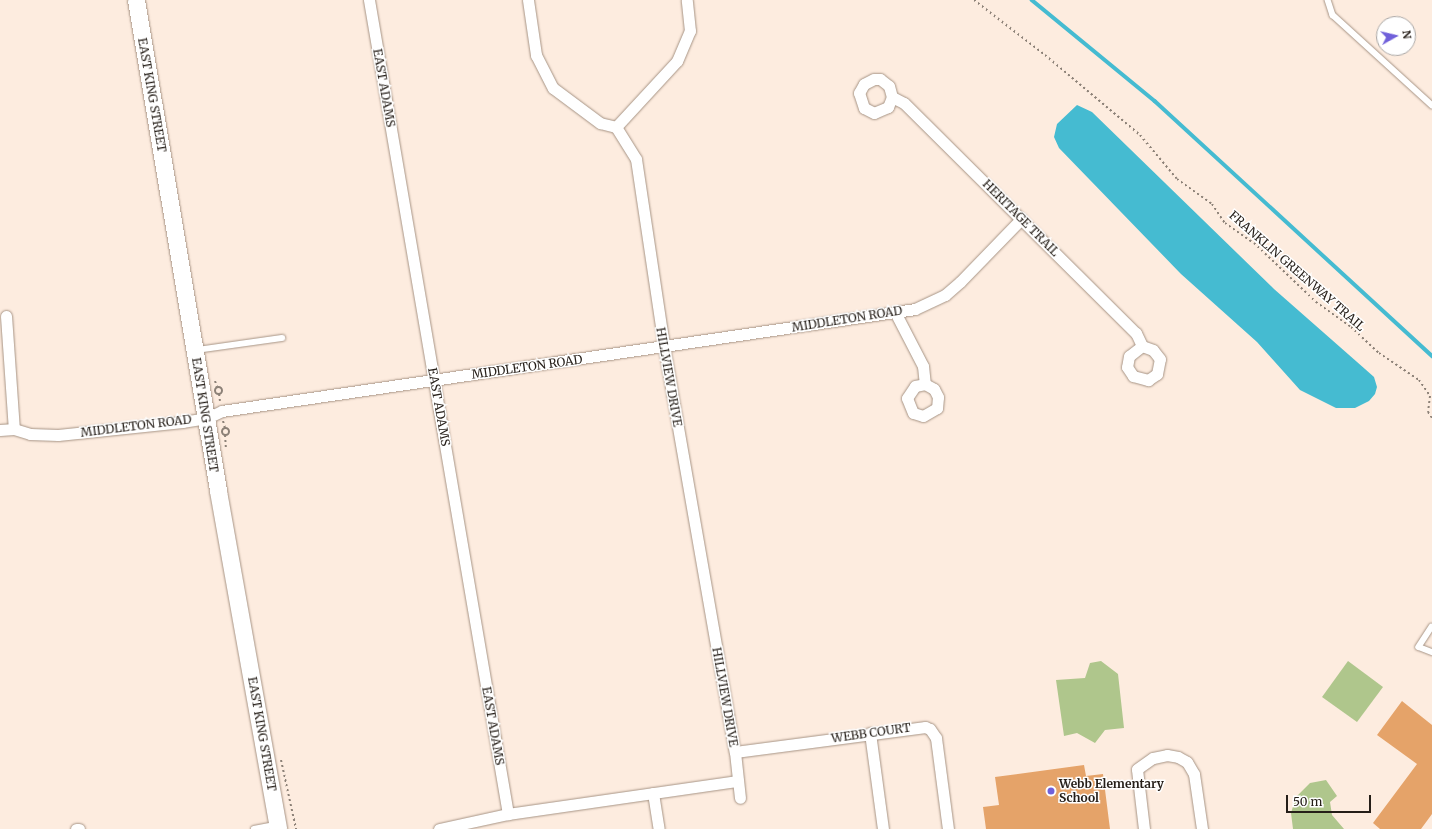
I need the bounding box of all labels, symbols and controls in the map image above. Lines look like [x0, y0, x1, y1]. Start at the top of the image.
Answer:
north arrow [1376, 16, 1416, 56]
text: N [1399, 29, 1414, 40]
street label: EAST KING STREET [135, 37, 169, 153]
street label: EAST ADAMS [370, 48, 398, 128]
street label: HERITAGE TRAIL [980, 177, 1062, 259]
street label: FRANKLIN GREENWAY TRAIL [1226, 208, 1368, 334]
street label: MIDDLETON ROAD [791, 303, 903, 335]
street label: HILLVIEW DRIVE [653, 326, 685, 428]
street label: MIDDLETON ROAD [471, 352, 583, 382]
street label: EAST KING STREET [189, 357, 221, 473]
street label: EAST ADAMS [425, 367, 453, 447]
street label: MIDDLETON ROAD [80, 412, 192, 440]
street label: HILLVIEW DRIVE [709, 646, 741, 748]
street label: EAST KING STREET [245, 676, 279, 792]
street label: EAST ADAMS [479, 686, 507, 766]
street label: WEBB COURT [830, 720, 912, 746]
place label: Webb Elementary School [1059, 777, 1164, 805]
marker: Webb Elementary School [1046, 786, 1056, 796]
scale bar [1288, 787, 1373, 813]
text: 50 m [1293, 794, 1322, 809]

